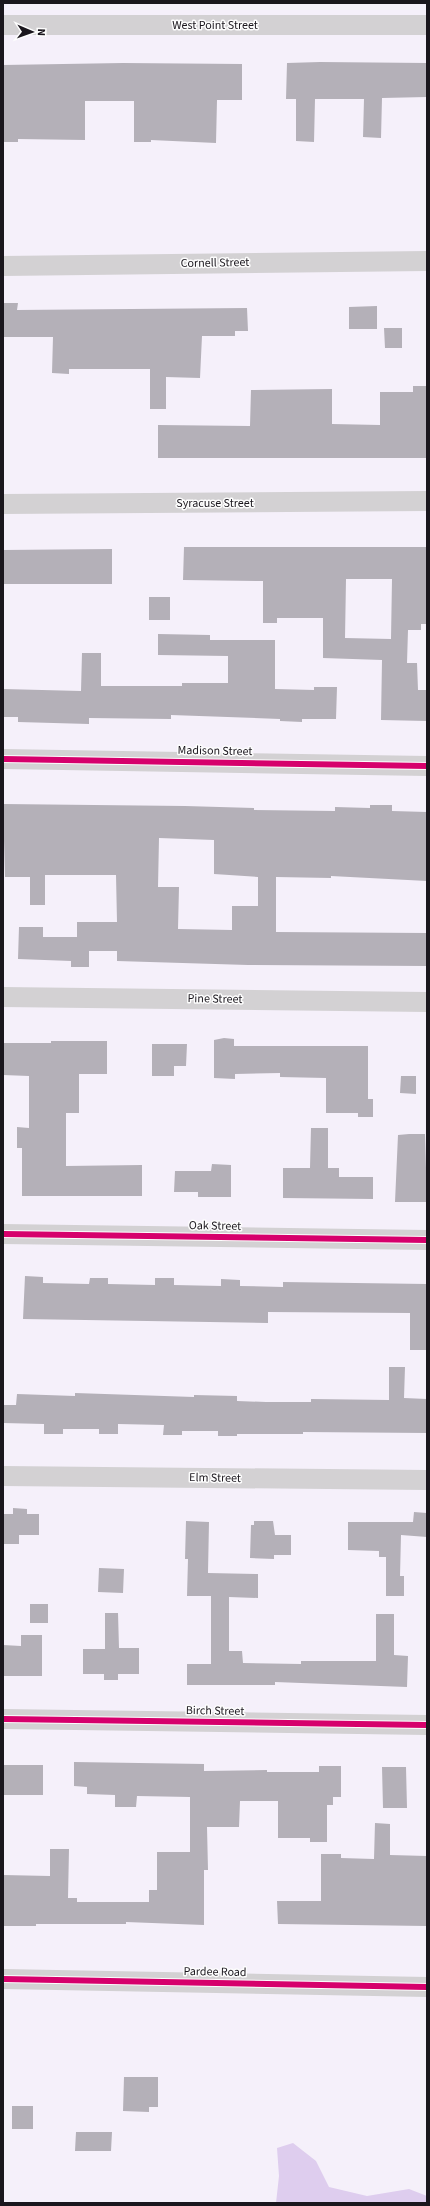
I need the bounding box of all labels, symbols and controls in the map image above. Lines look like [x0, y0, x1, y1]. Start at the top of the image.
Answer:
north arrow [12, 12, 52, 52]
street label: West Point Street [172, 17, 258, 34]
text: N [34, 28, 49, 36]
street label: Cornell Street [181, 254, 249, 272]
street label: Syracuse Street [176, 495, 254, 512]
street label: Madison Street [177, 742, 253, 760]
street label: Pine Street [187, 990, 243, 1008]
street label: Oak Street [189, 1217, 241, 1235]
street label: Elm Street [189, 1469, 241, 1487]
street label: Birch Street [186, 1702, 244, 1720]
street label: Pardee Road [183, 1963, 247, 1981]

